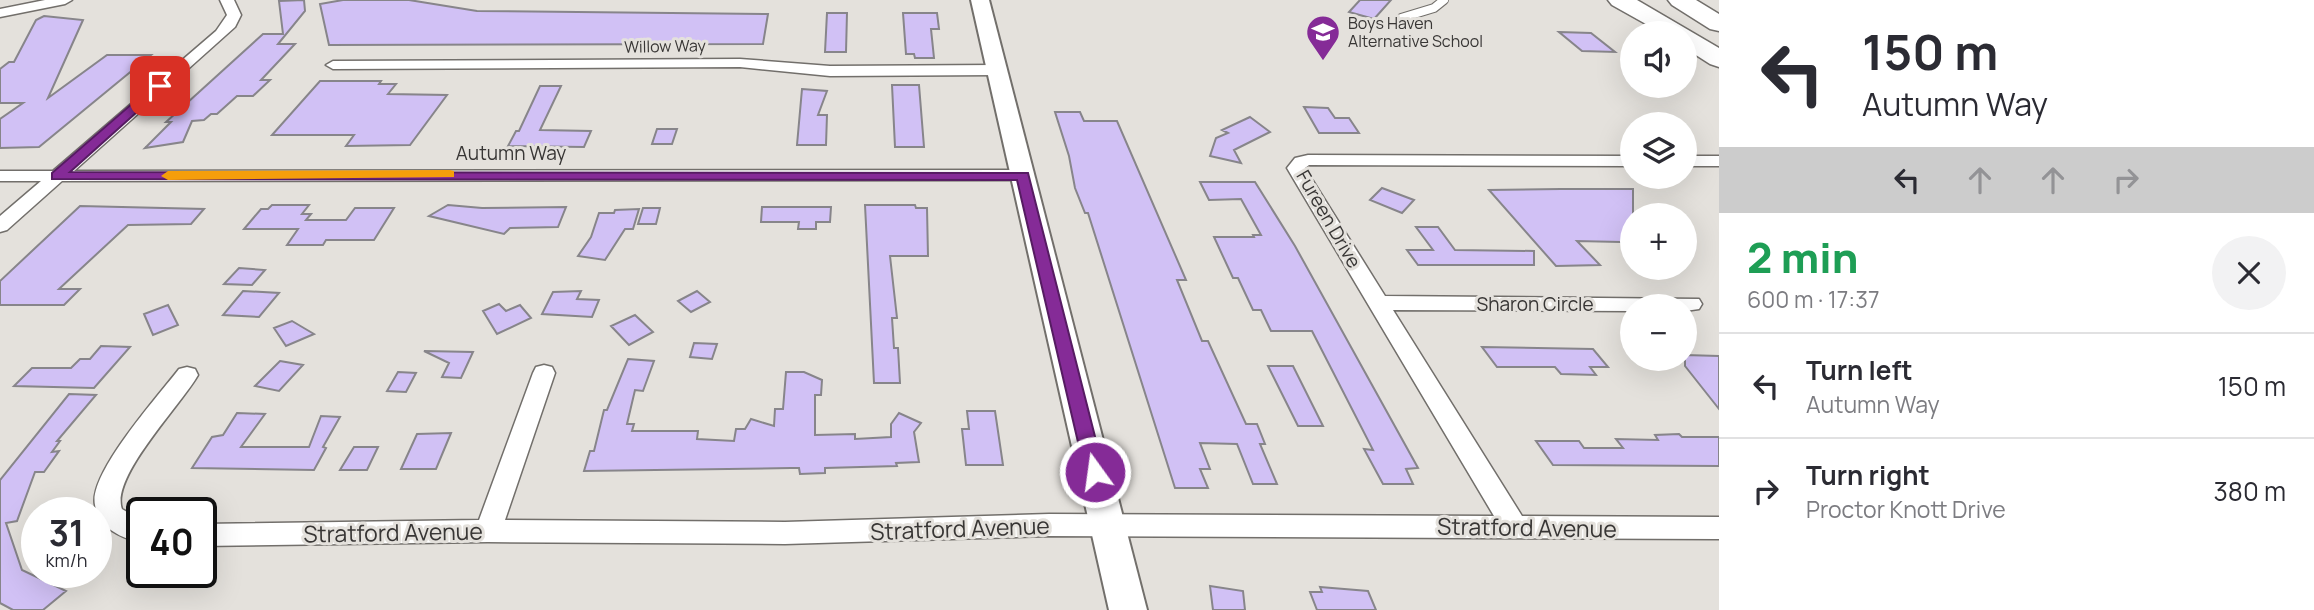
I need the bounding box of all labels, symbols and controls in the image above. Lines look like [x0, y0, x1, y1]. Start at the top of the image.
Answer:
place label: Boys Haven Alternative School [1348, 12, 1483, 52]
school or university icon: Boys Haven Alternative School [1304, 13, 1342, 62]
text: 150 m [1862, 18, 1998, 85]
map controls [1620, 21, 1697, 371]
button: sound [1620, 21, 1697, 98]
icon: left [1747, 28, 1838, 119]
street label: Willow Way [624, 34, 707, 58]
pin [130, 56, 190, 116]
icon: arrive [141, 67, 179, 105]
text: Autumn Way [1862, 82, 2048, 126]
button: layers [1620, 112, 1697, 189]
street label: Autumn Way [456, 140, 566, 166]
icon: left [1888, 161, 1926, 199]
icon: ahead [1961, 161, 1999, 199]
icon: ahead [2034, 161, 2072, 199]
icon: right [2107, 161, 2145, 199]
street label: Fureen Drive [1291, 165, 1367, 273]
button: + [1620, 203, 1697, 280]
text: 2 min [1747, 228, 1858, 286]
button: close [2212, 236, 2286, 310]
text: 600 m · 17:37 [1747, 283, 1880, 315]
street label: Sharon Circle [1476, 291, 1594, 317]
button: − [1620, 294, 1697, 371]
text: Turn left [1806, 352, 1913, 388]
icon: left [1747, 367, 1785, 405]
text: 150 m [2218, 368, 2286, 404]
text: Autumn Way [1806, 388, 1940, 420]
position arrow [1058, 435, 1132, 509]
text: Turn right [1806, 457, 1930, 493]
icon: right [1747, 472, 1785, 510]
text: 380 m [2213, 473, 2286, 509]
text: Proctor Knott Drive [1806, 493, 2006, 525]
speed limit sign: 40 [126, 497, 217, 588]
text: 31 [49, 509, 84, 557]
street label: Stratford Avenue [870, 509, 1050, 547]
street label: Stratford Avenue [1437, 509, 1617, 545]
street label: Stratford Avenue [303, 514, 483, 550]
text: km/h [46, 548, 87, 572]

